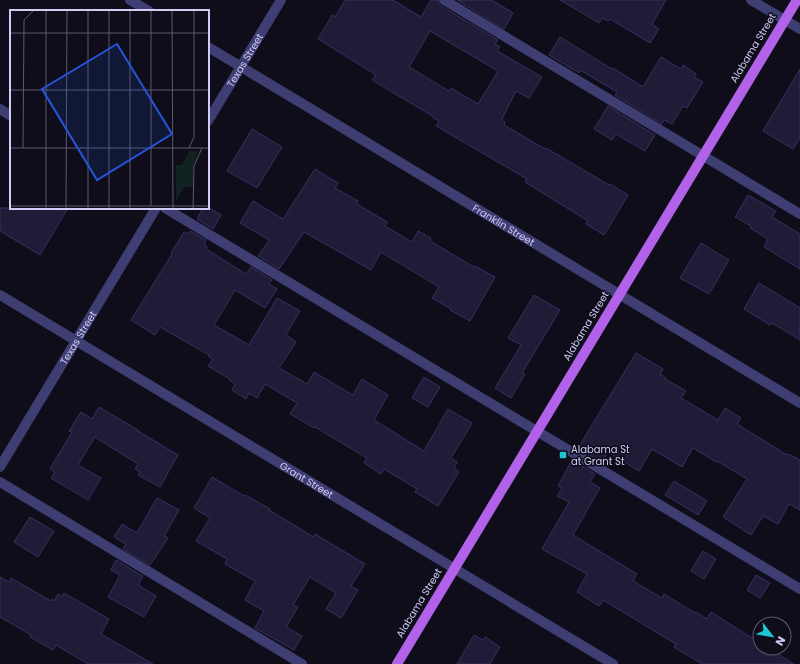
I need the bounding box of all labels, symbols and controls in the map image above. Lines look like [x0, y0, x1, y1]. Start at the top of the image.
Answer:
inset map [10, 10, 209, 209]
street label: Alabama Street [726, 10, 780, 86]
street label: Texas Street [223, 30, 267, 90]
street label: Franklin Street [470, 200, 538, 250]
street label: Alabama Street [559, 288, 613, 364]
street label: Texas Street [56, 308, 100, 367]
place label: Alabama St at Grant St [571, 442, 630, 469]
marker: Alabama St at Grant St [558, 450, 568, 460]
street label: Grant Street [277, 458, 337, 502]
street label: Alabama Street [392, 565, 446, 641]
north arrow [752, 616, 792, 656]
text: N [772, 633, 790, 649]

